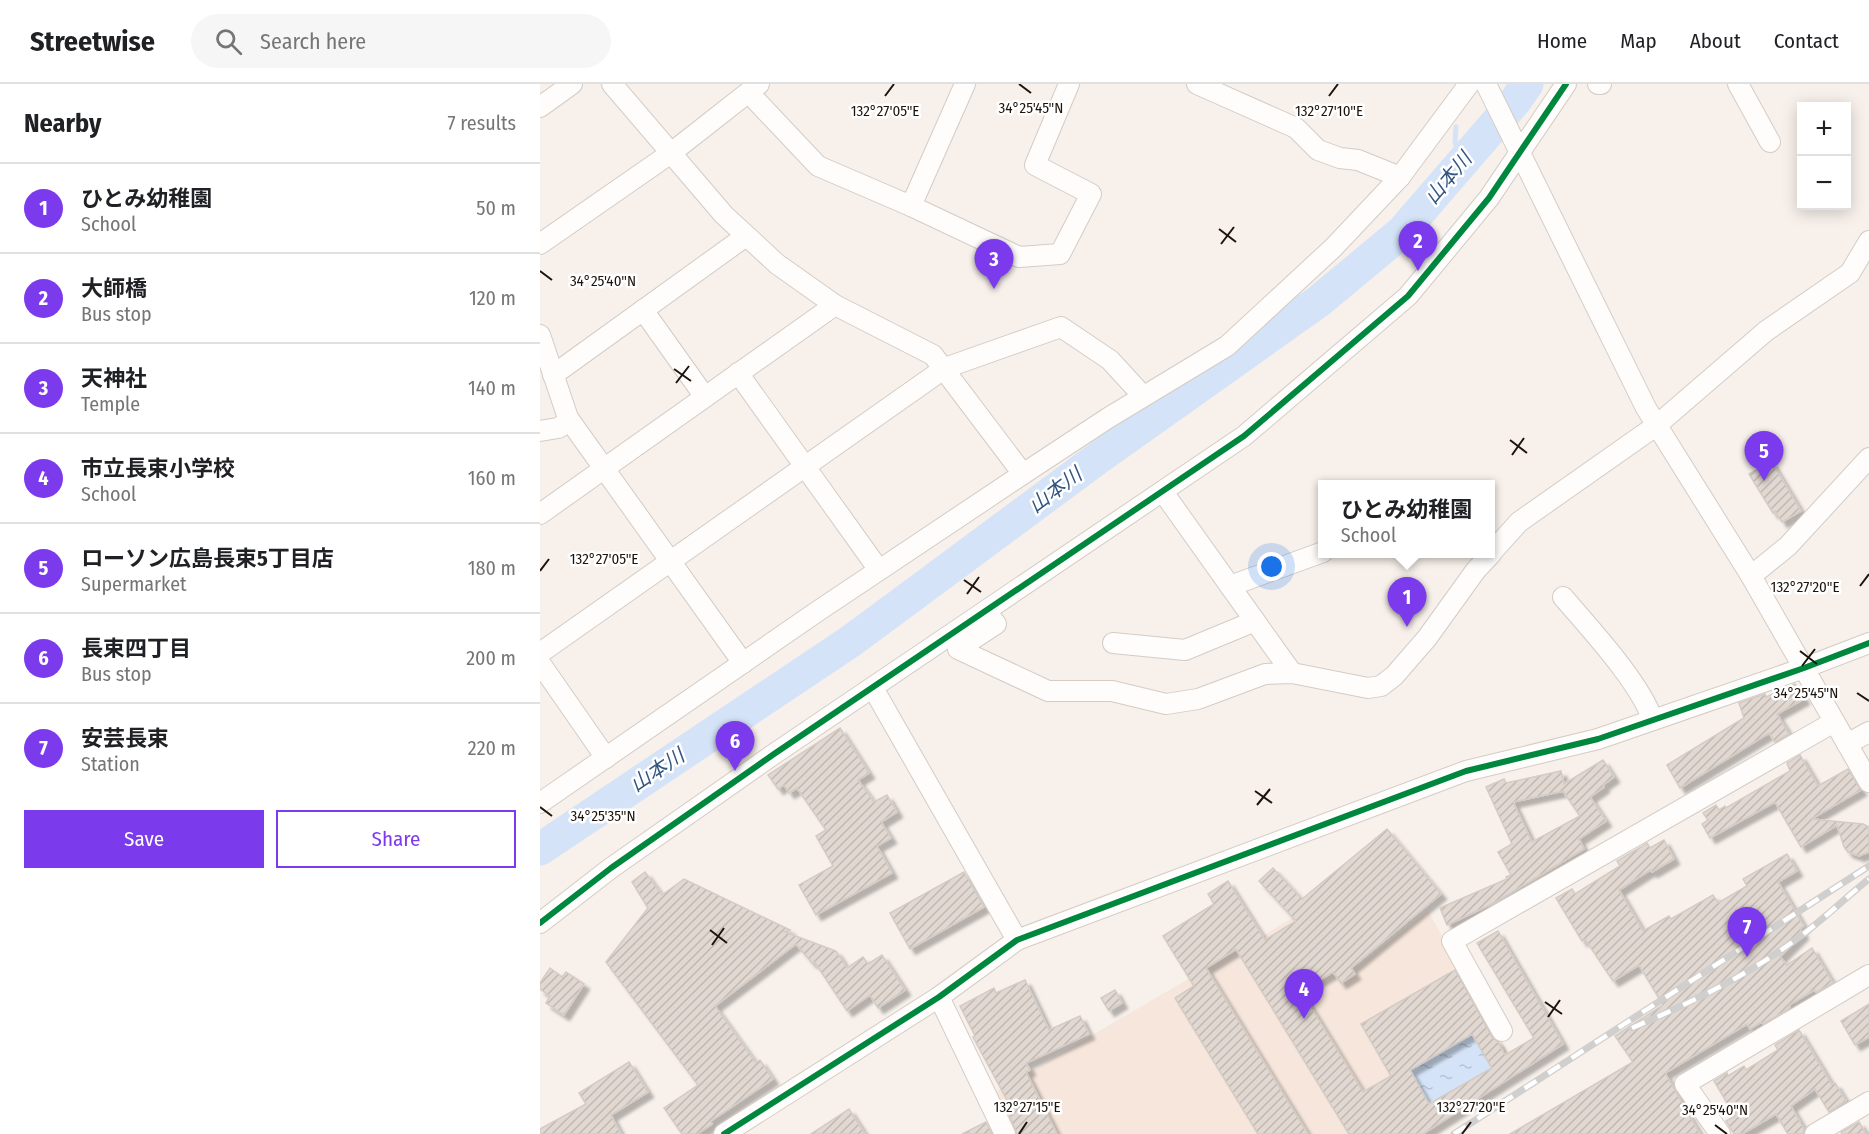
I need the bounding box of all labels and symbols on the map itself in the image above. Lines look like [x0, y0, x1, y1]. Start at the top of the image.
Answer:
text: 34°25'45"N [999, 99, 1063, 117]
text: 132°27'05"E [851, 102, 919, 120]
text: 132°27'10"E [1295, 102, 1363, 120]
water label: 山本川 [1420, 146, 1478, 209]
pin: 2 [1398, 222, 1438, 271]
pin: 3 [974, 240, 1014, 289]
text: 34°25'40"N [570, 272, 636, 290]
pin: 5 [1744, 432, 1784, 481]
water label: 山本川 [1024, 461, 1088, 518]
text: 132°27'05"E [570, 550, 638, 568]
your location [1257, 552, 1286, 581]
pin: 1 [1388, 578, 1426, 627]
text: 132°27'20"E [1771, 578, 1839, 596]
text: 34°25'45"N [1774, 684, 1838, 702]
pin: 6 [716, 722, 754, 771]
water label: 山本川 [625, 742, 690, 797]
text: 34°25'35"N [570, 807, 636, 825]
pin: 7 [1728, 908, 1766, 957]
pin: 4 [1284, 970, 1323, 1019]
text: 132°27'15"E [994, 1098, 1060, 1116]
text: 132°27'20"E [1437, 1098, 1505, 1116]
text: 34°25'40"N [1682, 1101, 1748, 1119]

